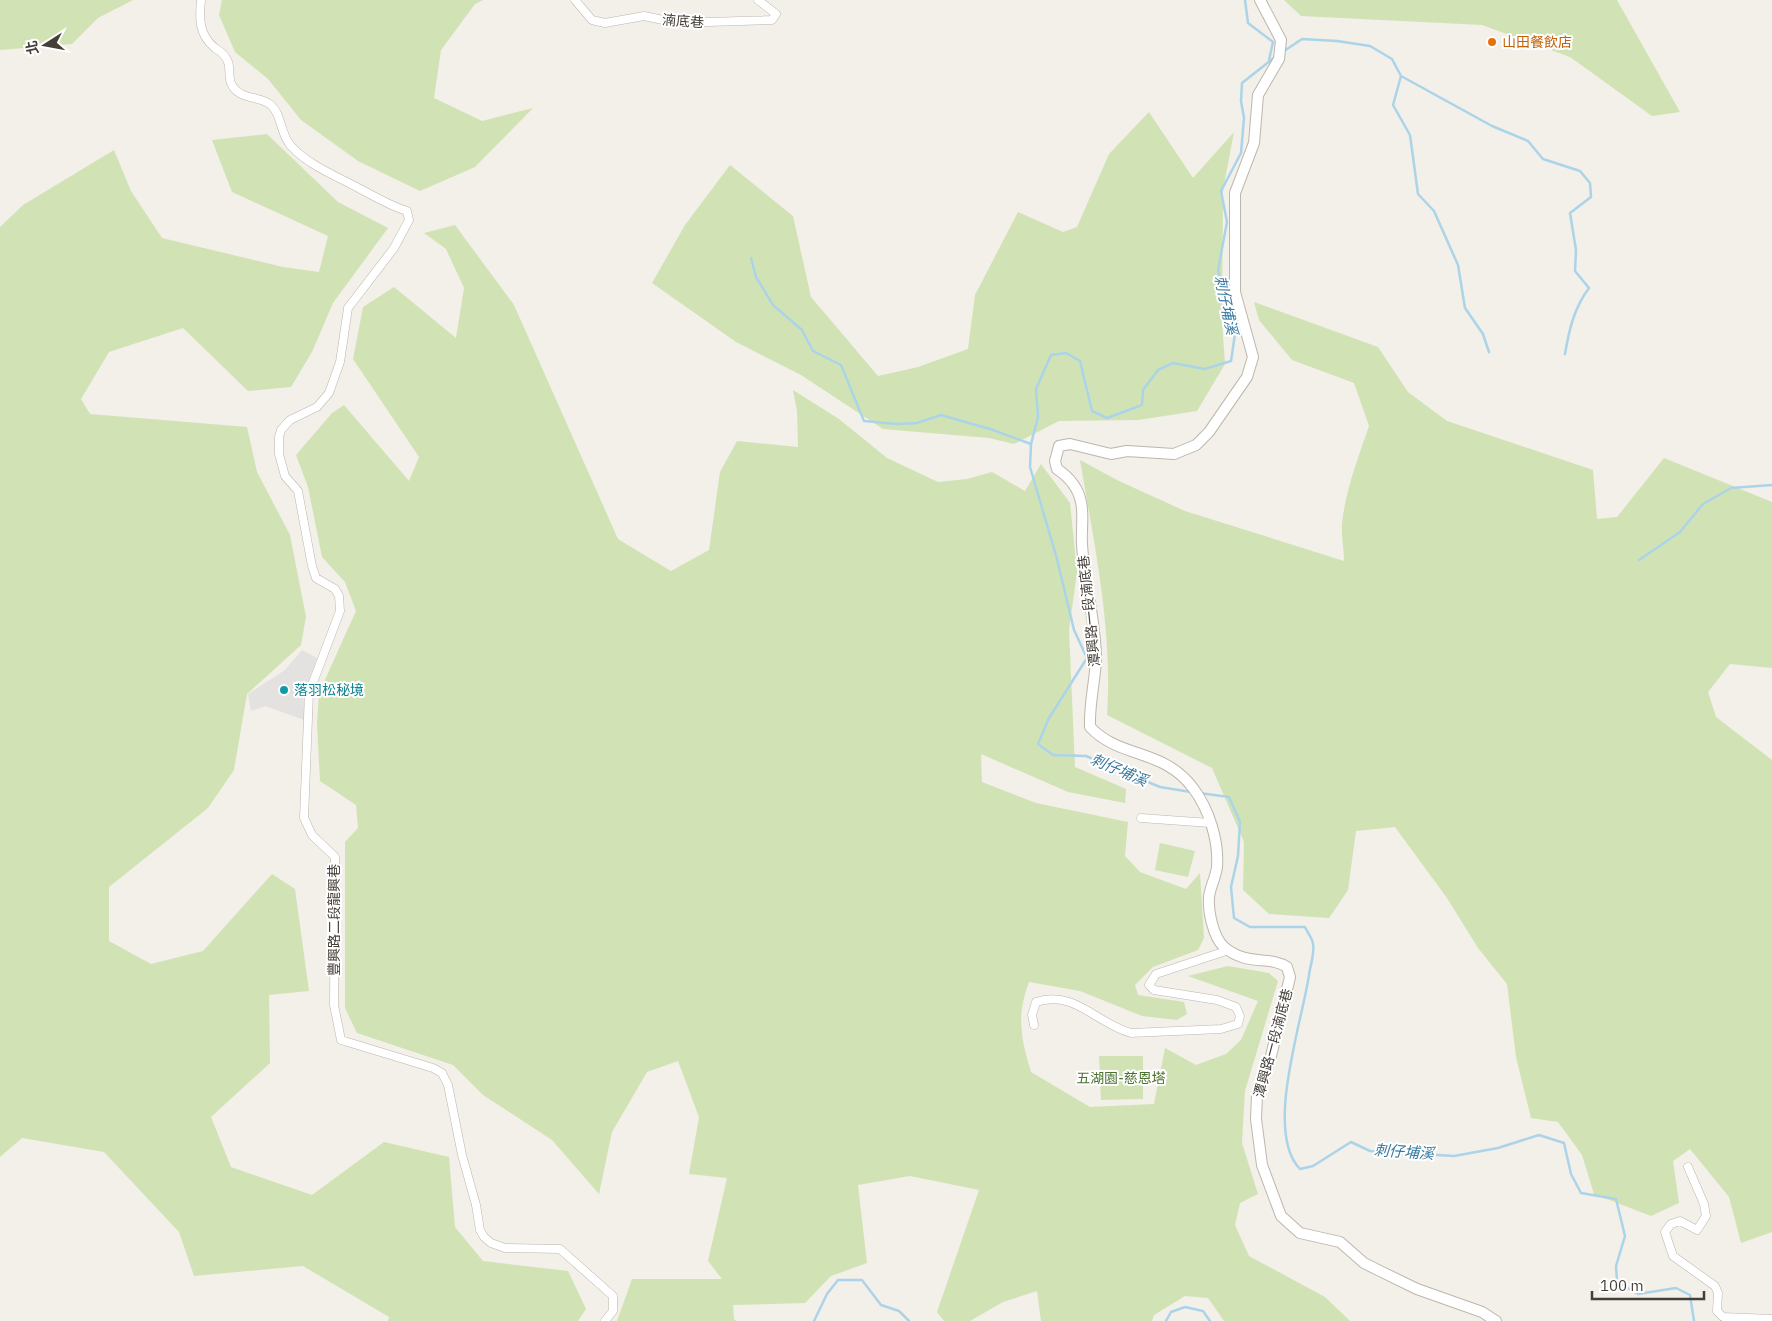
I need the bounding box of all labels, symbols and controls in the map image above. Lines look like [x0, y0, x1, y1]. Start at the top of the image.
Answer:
street label: 湳底巷 [661, 11, 705, 31]
north arrow [20, 20, 70, 70]
place label: 山田餐飲店 [1502, 33, 1572, 51]
marker: 山田餐飲店 [1486, 36, 1498, 48]
text: 北 [22, 39, 42, 56]
water label: 刺仔埔溪 [1211, 274, 1242, 338]
street label: 潭興路一段湳底巷 [1074, 554, 1104, 668]
place label: 落羽松秘境 [294, 681, 364, 699]
marker: 落羽松秘境 [278, 684, 290, 696]
water label: 刺仔埔溪 [1088, 749, 1152, 791]
street label: 豐興路二段龍興巷 [325, 864, 343, 976]
street label: 潭興路一段湳底巷 [1250, 987, 1296, 1099]
park label: 五湖園-慈恩塔 [1076, 1069, 1166, 1087]
water label: 刺仔埔溪 [1373, 1140, 1437, 1163]
scale bar [1592, 1268, 1704, 1300]
text: 100 m [1600, 1276, 1644, 1295]

